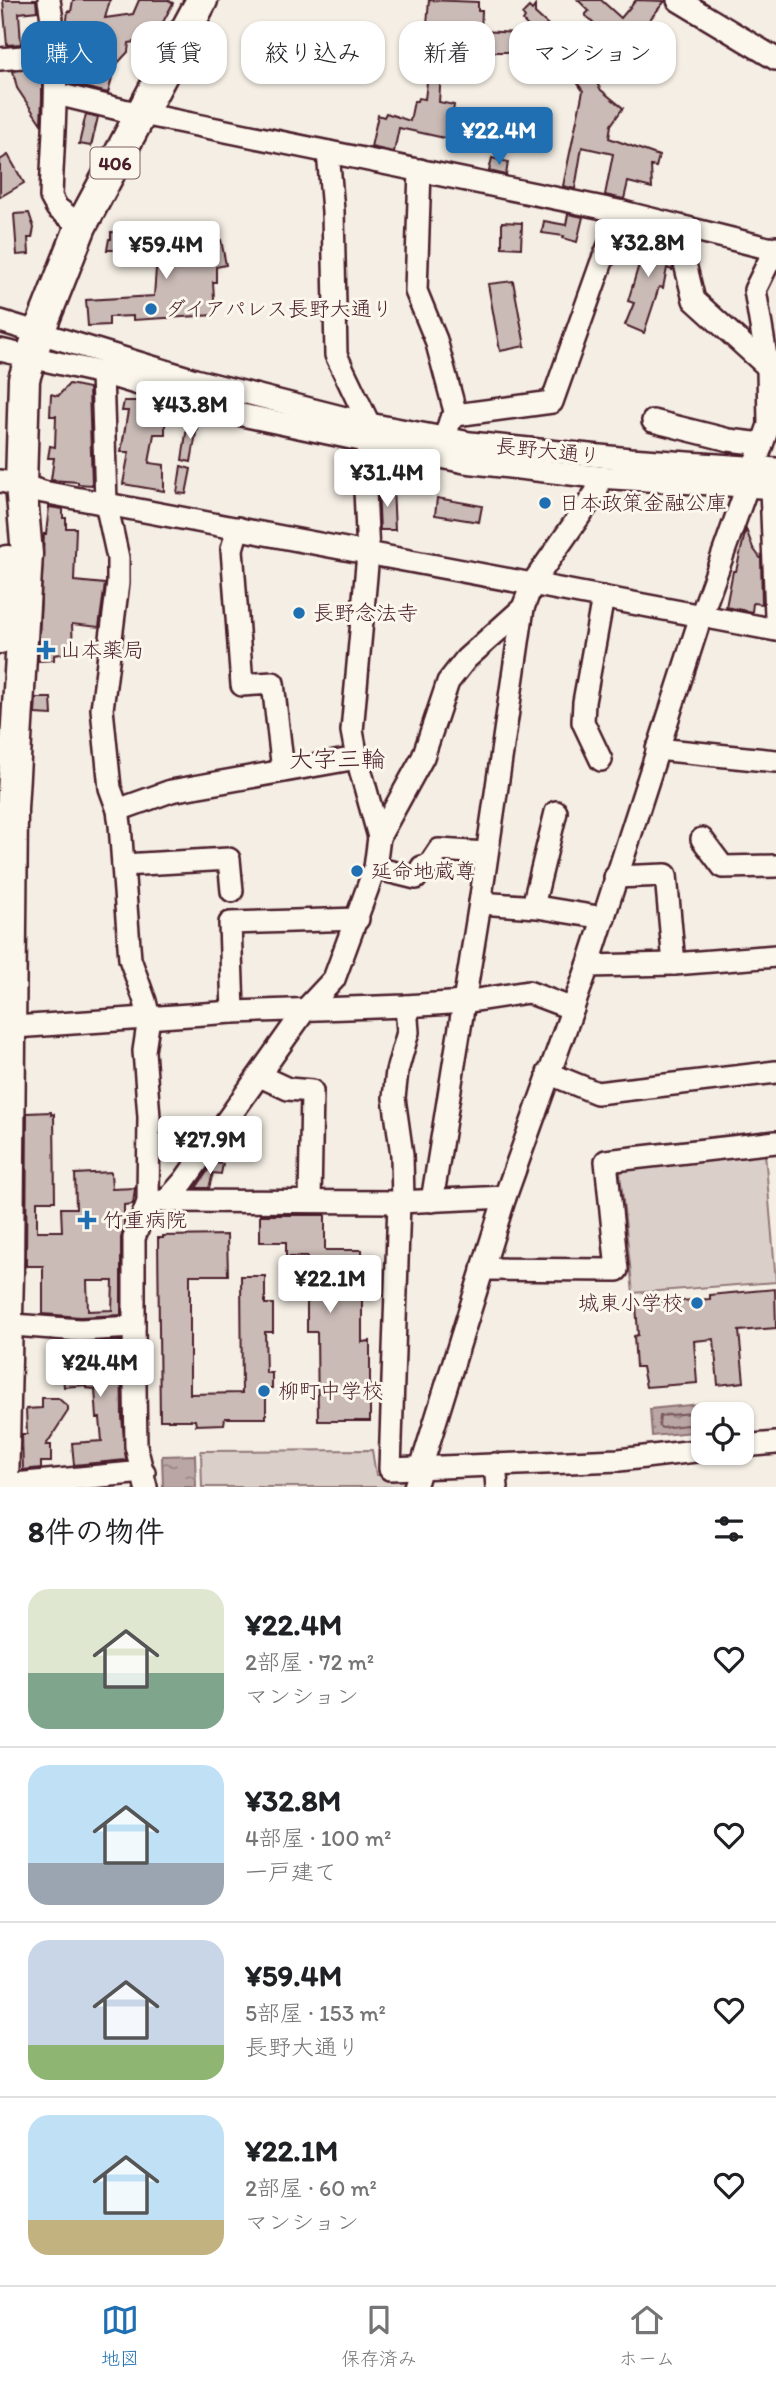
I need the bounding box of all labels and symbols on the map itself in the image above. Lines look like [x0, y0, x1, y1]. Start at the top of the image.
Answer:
pin: ¥22.4M [442, 108, 556, 167]
road number: 406 [90, 148, 140, 178]
pin: ¥32.8M [591, 219, 705, 279]
pin: ¥59.4M [109, 222, 223, 281]
place label: ダイアパレス長野大通り [165, 296, 393, 321]
marker: ダイアパレス長野大通り [143, 301, 159, 317]
pin: ¥43.8M [133, 382, 247, 441]
street label: 長野大通り [495, 433, 602, 468]
pin: ¥31.4M [330, 449, 444, 509]
place label: 日本政策金融公庫 [559, 490, 727, 515]
marker: 日本政策金融公庫 [537, 495, 553, 511]
place label: 長野念法寺 [313, 600, 418, 625]
marker: 長野念法寺 [291, 605, 307, 621]
place label: 山本薬局 [60, 637, 144, 662]
marker: 山本薬局 [38, 642, 54, 658]
district label: 大字三輪 [289, 744, 385, 773]
place label: 延命地蔵尊 [371, 858, 476, 883]
marker: 延命地蔵尊 [349, 863, 365, 879]
pin: ¥27.9M [153, 1116, 267, 1176]
place label: 竹重病院 [103, 1207, 187, 1232]
marker: 竹重病院 [77, 1210, 97, 1230]
pin: ¥22.1M [273, 1256, 387, 1315]
place label: 城東小学校 [578, 1290, 683, 1315]
marker: 城東小学校 [689, 1295, 705, 1311]
pin: ¥24.4M [43, 1340, 157, 1399]
place label: 柳町中学校 [278, 1378, 383, 1403]
marker: 柳町中学校 [256, 1383, 272, 1399]

